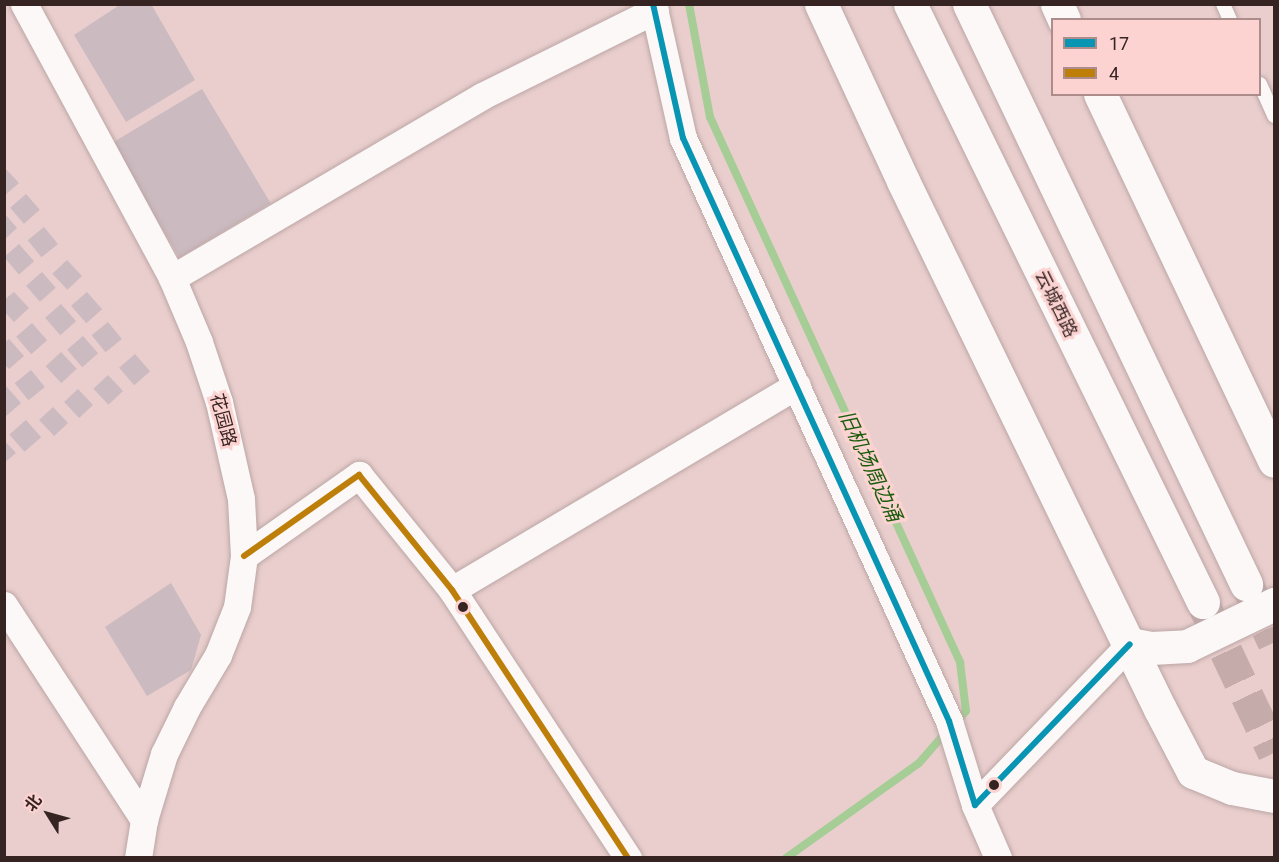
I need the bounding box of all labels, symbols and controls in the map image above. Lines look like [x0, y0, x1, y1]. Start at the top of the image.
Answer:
legend [1051, 18, 1261, 96]
text: 17 [1109, 33, 1129, 54]
text: 4 [1109, 63, 1119, 84]
street label: 云城西路 [1031, 267, 1081, 341]
street label: 花园路 [206, 391, 240, 449]
water label: 旧机场周边涌 [834, 407, 906, 525]
unlabelled marker [457, 601, 469, 613]
unlabelled marker [988, 779, 1000, 791]
north arrow [18, 784, 78, 844]
text: 北 [21, 791, 46, 815]

